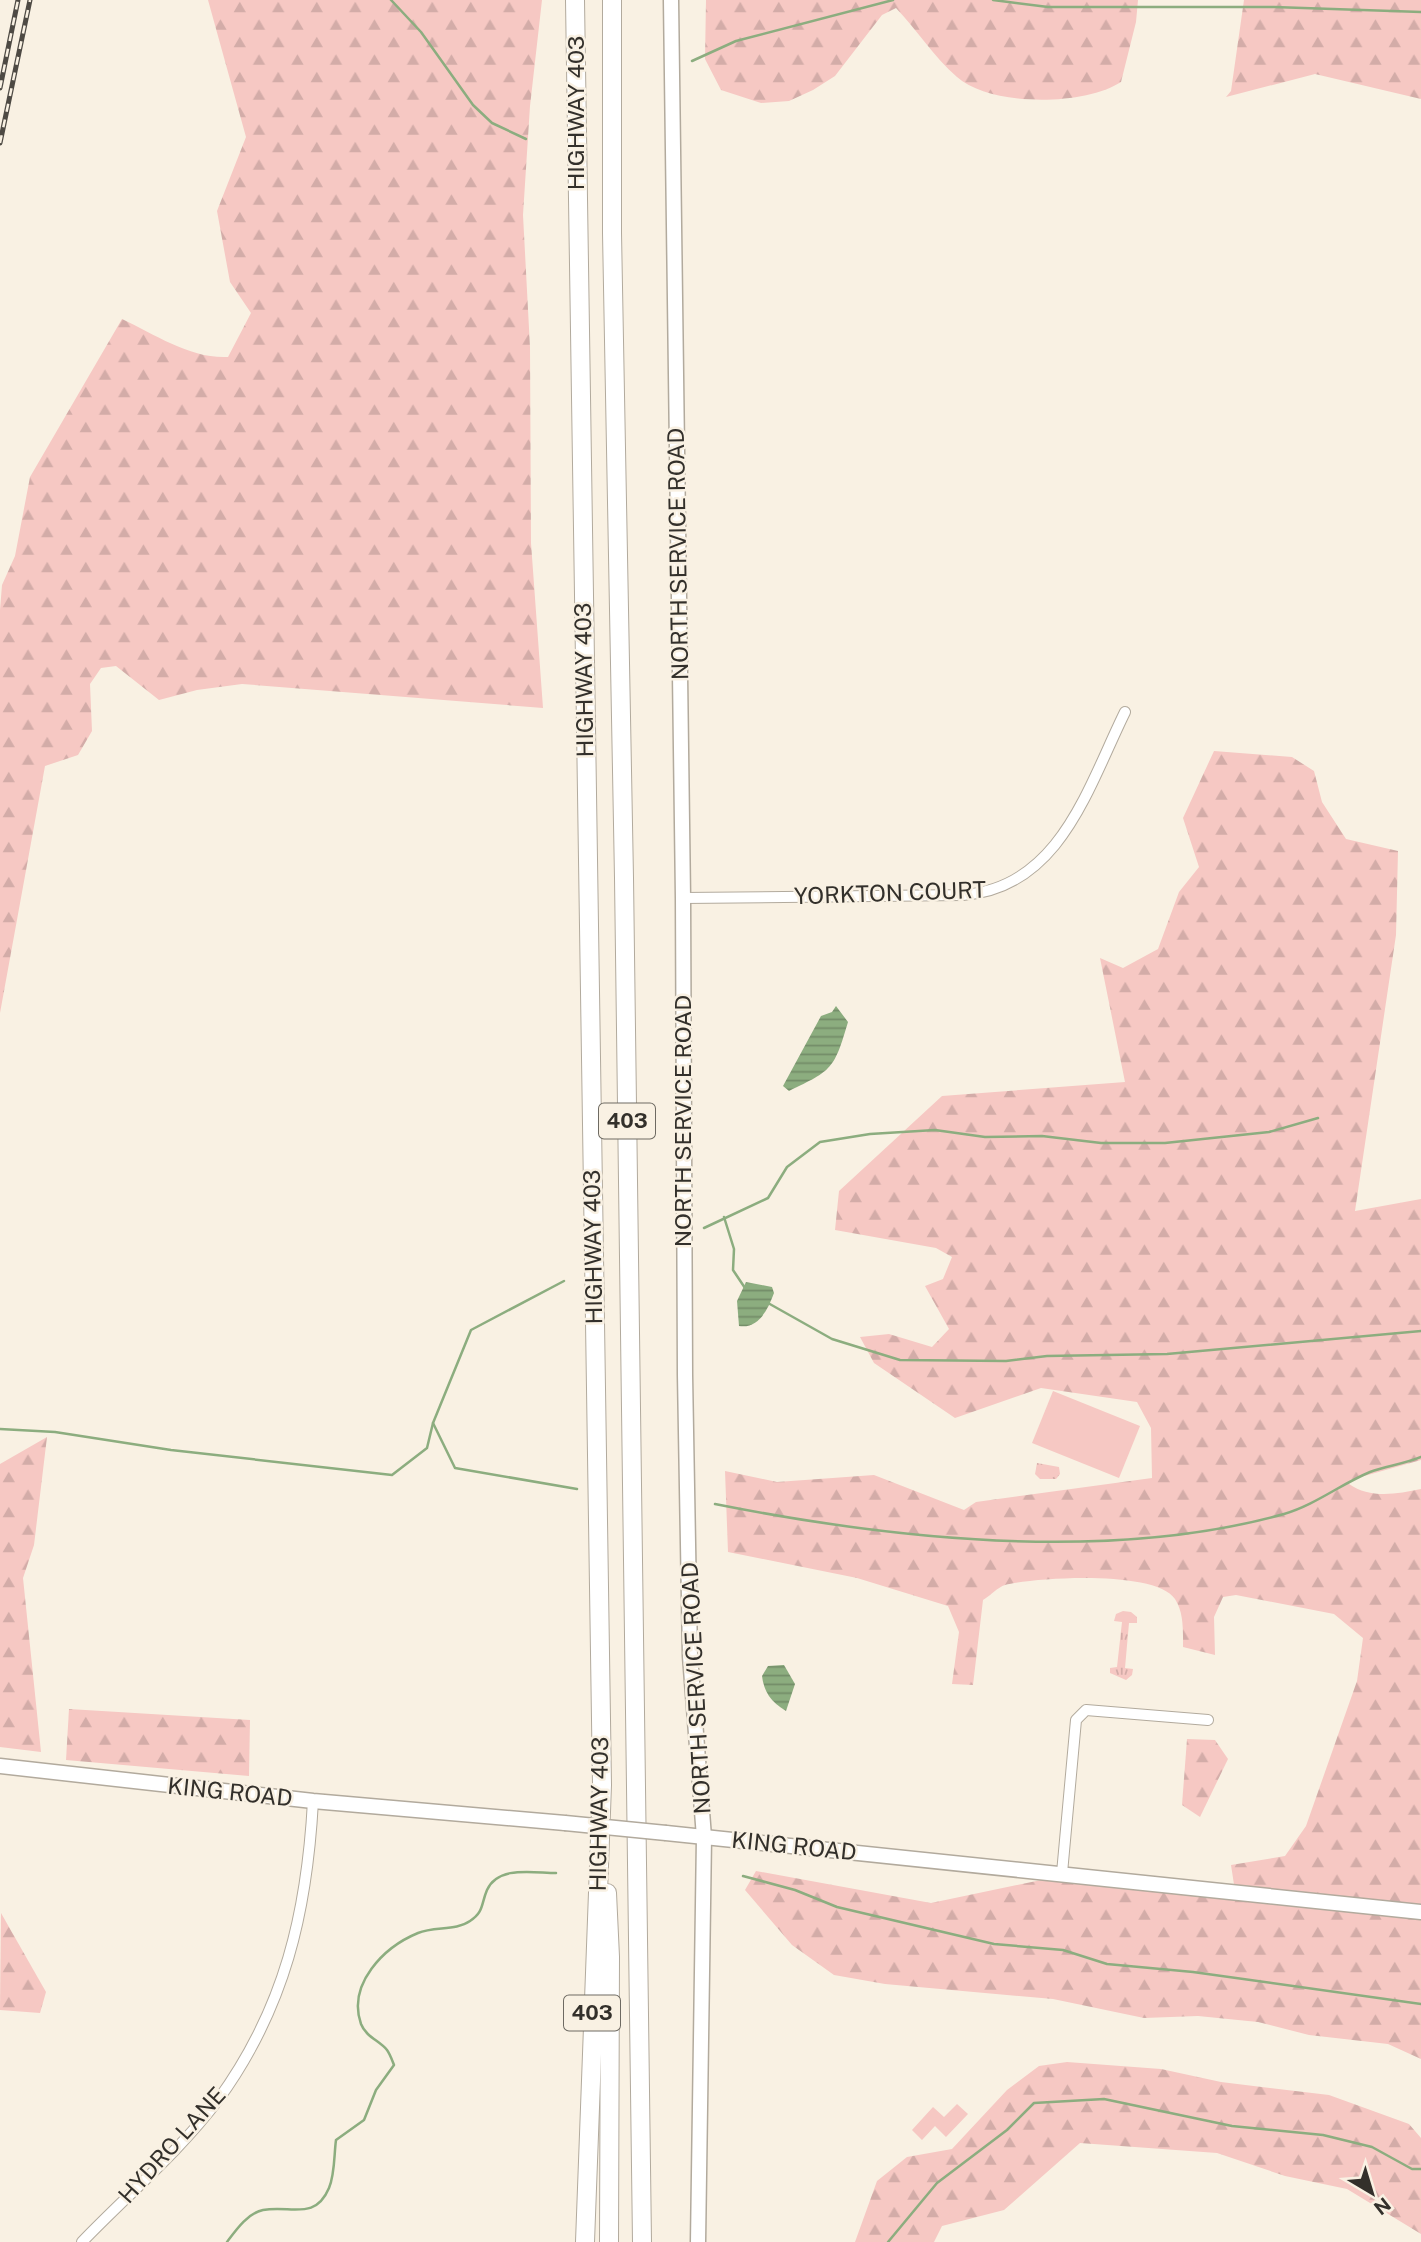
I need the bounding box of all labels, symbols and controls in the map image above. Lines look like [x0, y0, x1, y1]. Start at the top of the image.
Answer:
street label: HIGHWAY 403 [562, 36, 589, 190]
street label: NORTH SERVICE ROAD [662, 428, 693, 680]
street label: HIGHWAY 403 [569, 602, 598, 758]
street label: YORKTON COURT [793, 876, 987, 909]
street label: NORTH SERVICE ROAD [669, 995, 696, 1247]
road number: 403 [599, 1104, 655, 1138]
street label: HIGHWAY 403 [578, 1169, 607, 1325]
street label: NORTH SERVICE ROAD [675, 1561, 716, 1815]
street label: HIGHWAY 403 [584, 1736, 613, 1892]
street label: KING ROAD [166, 1772, 294, 1811]
street label: KING ROAD [730, 1826, 858, 1865]
road number: 403 [564, 1996, 620, 2030]
street label: HYDRO LANE [112, 2081, 231, 2208]
north arrow [1337, 2158, 1407, 2228]
text: N [1370, 2193, 1395, 2220]

